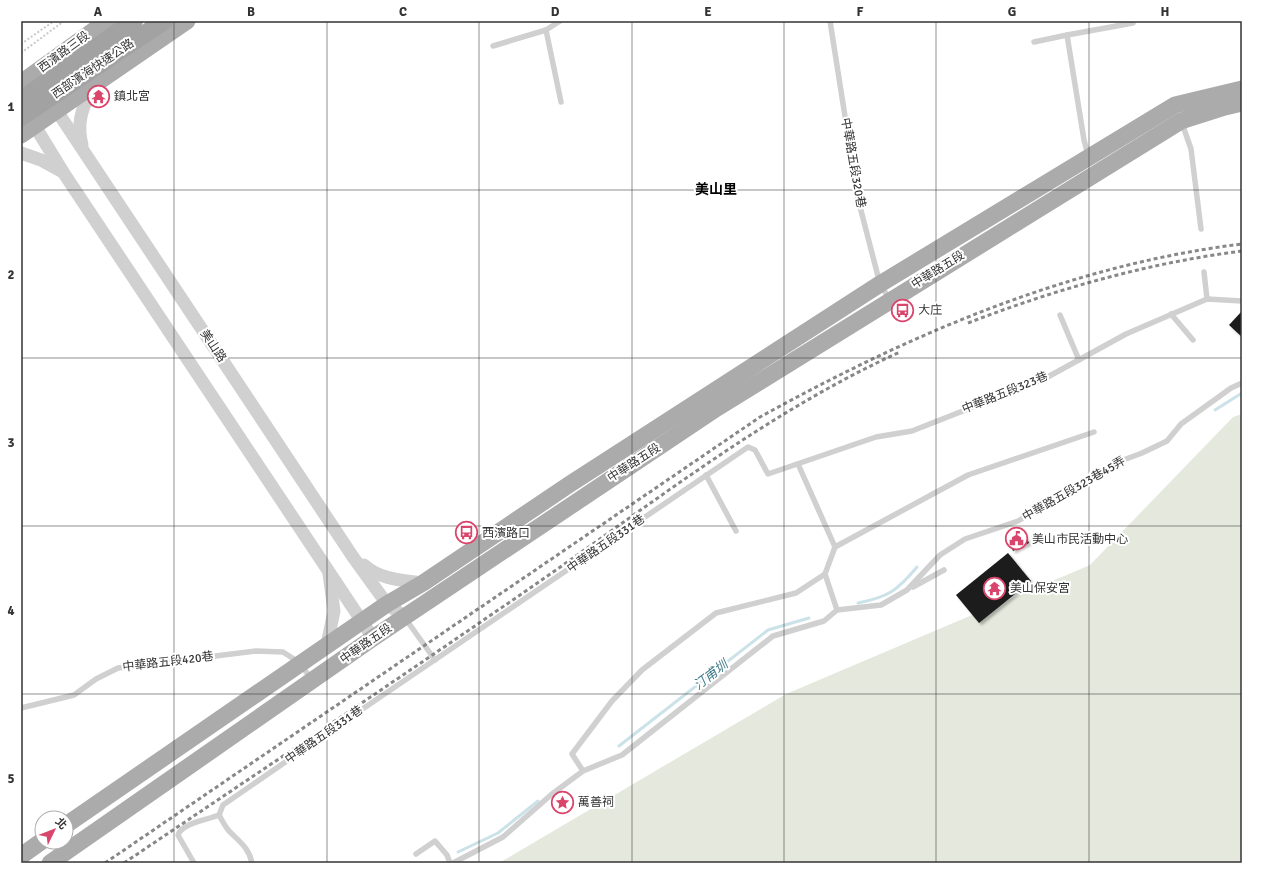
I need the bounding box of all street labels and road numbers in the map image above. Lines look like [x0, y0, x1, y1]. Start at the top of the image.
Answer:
street label: 西濱路三段 [35, 28, 93, 76]
street label: 西部濱海快速公路 [49, 36, 137, 102]
street label: 中華路五段320巷 [838, 117, 868, 209]
street label: 中華路五段 [909, 248, 967, 292]
street label: 美山路 [197, 327, 229, 365]
street label: 中華路五段323巷 [960, 369, 1050, 417]
street label: 中華路五段 [605, 440, 663, 486]
street label: 中華路五段323巷45弄 [1020, 453, 1128, 525]
street label: 中華路五段331巷 [564, 512, 648, 576]
street label: 中華路五段 [337, 621, 395, 667]
street label: 中華路五段420巷 [122, 649, 214, 675]
street label: 中華路五段331巷 [282, 703, 366, 767]

